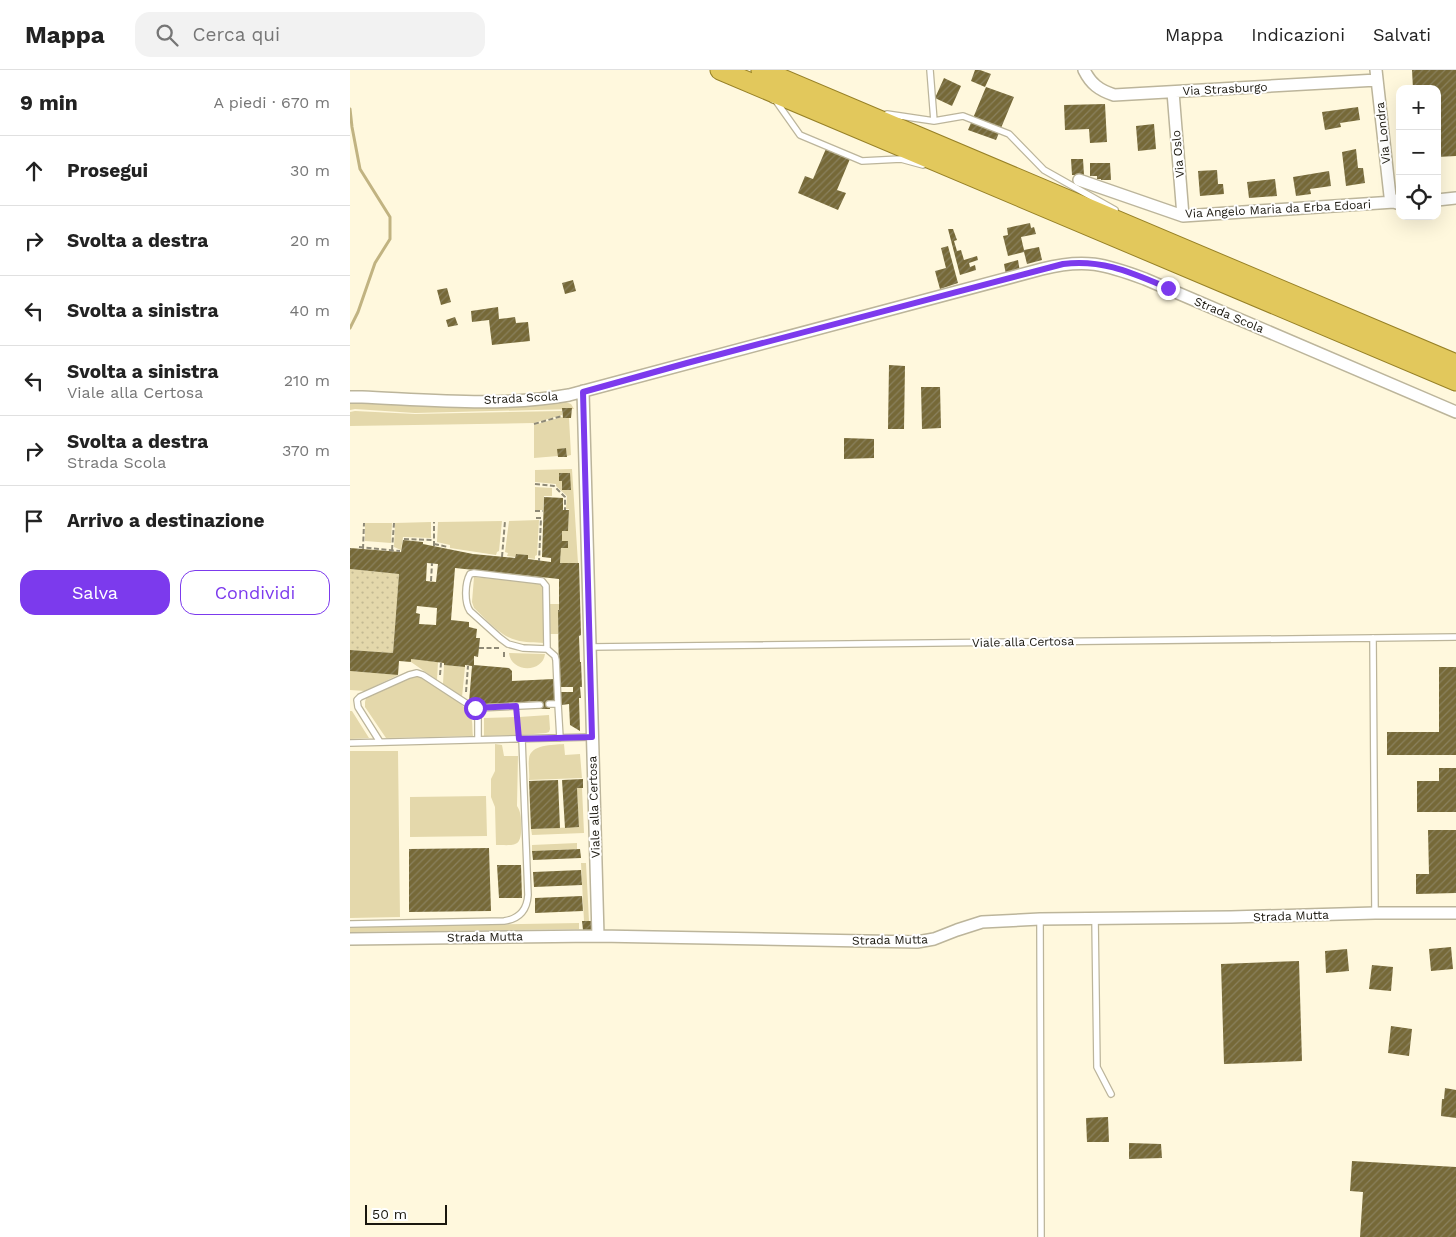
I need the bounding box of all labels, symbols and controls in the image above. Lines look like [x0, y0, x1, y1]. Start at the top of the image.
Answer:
search box [135, 12, 485, 57]
text: Mappa [25, 21, 105, 49]
icon: search [153, 21, 181, 49]
text: Cerca qui [193, 23, 280, 46]
text: Mappa [1165, 24, 1223, 45]
text: Indicazioni [1251, 24, 1345, 45]
text: Salvati [1373, 24, 1431, 45]
street label: Via Strasburgo [1182, 80, 1268, 98]
map controls [1396, 85, 1441, 220]
button: + [1396, 85, 1441, 130]
text: 9 min [20, 90, 78, 115]
text: A piedi · 670 m [213, 93, 330, 112]
street label: Via Londra [1373, 101, 1393, 165]
street label: Via Oslo [1169, 130, 1187, 178]
button: − [1396, 130, 1441, 175]
icon: ahead [20, 157, 48, 185]
text: Prosegui [67, 159, 148, 182]
text: 30 m [290, 161, 330, 180]
button: locate [1396, 175, 1441, 220]
street label: Via Angelo Maria da Erba Edoari [1185, 197, 1371, 221]
icon: right [20, 227, 48, 255]
text: Svolta a destra [67, 229, 208, 252]
text: 20 m [290, 231, 330, 250]
route end [1157, 277, 1180, 300]
street label: Strada Scola [1192, 294, 1266, 336]
icon: left [20, 297, 48, 325]
text: Svolta a sinistra [67, 299, 218, 322]
text: 40 m [290, 301, 330, 320]
text: Svolta a sinistra [67, 360, 218, 383]
icon: left [20, 367, 48, 395]
text: 210 m [284, 371, 330, 390]
text: Viale alla Certosa [67, 383, 203, 402]
street label: Strada Scola [483, 389, 559, 407]
text: Svolta a destra [67, 430, 208, 453]
icon: right [20, 437, 48, 465]
text: 370 m [282, 441, 330, 460]
text: Strada Scola [67, 453, 166, 472]
icon: arrive [20, 507, 48, 535]
text: Arrivo a destinazione [67, 509, 264, 532]
button: Salva [20, 570, 170, 615]
button: Condividi [180, 570, 330, 615]
street label: Viale alla Certosa [972, 634, 1074, 650]
route start [464, 697, 487, 720]
street label: Viale alla Certosa [585, 755, 603, 858]
street label: Strada Mutta [1253, 908, 1329, 924]
street label: Strada Mutta [447, 929, 523, 945]
street label: Strada Mutta [852, 932, 928, 948]
scale bar [365, 1202, 448, 1225]
text: 50 m [372, 1206, 407, 1222]

